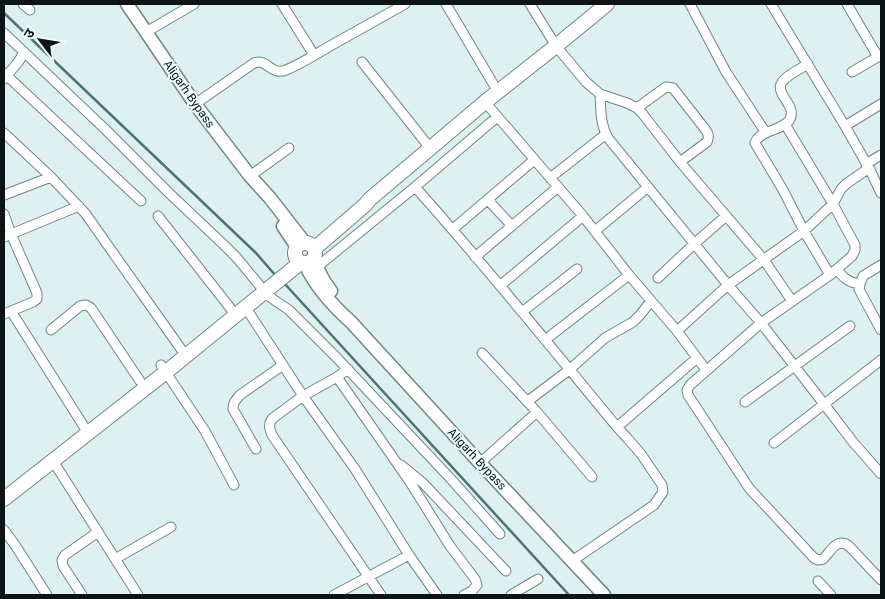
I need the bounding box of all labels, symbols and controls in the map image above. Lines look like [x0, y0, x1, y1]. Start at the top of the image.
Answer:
north arrow [15, 15, 65, 65]
text: उ [20, 25, 38, 41]
street label: Aligarh Bypass [160, 57, 218, 131]
street label: Aligarh Bypass [445, 425, 509, 493]

